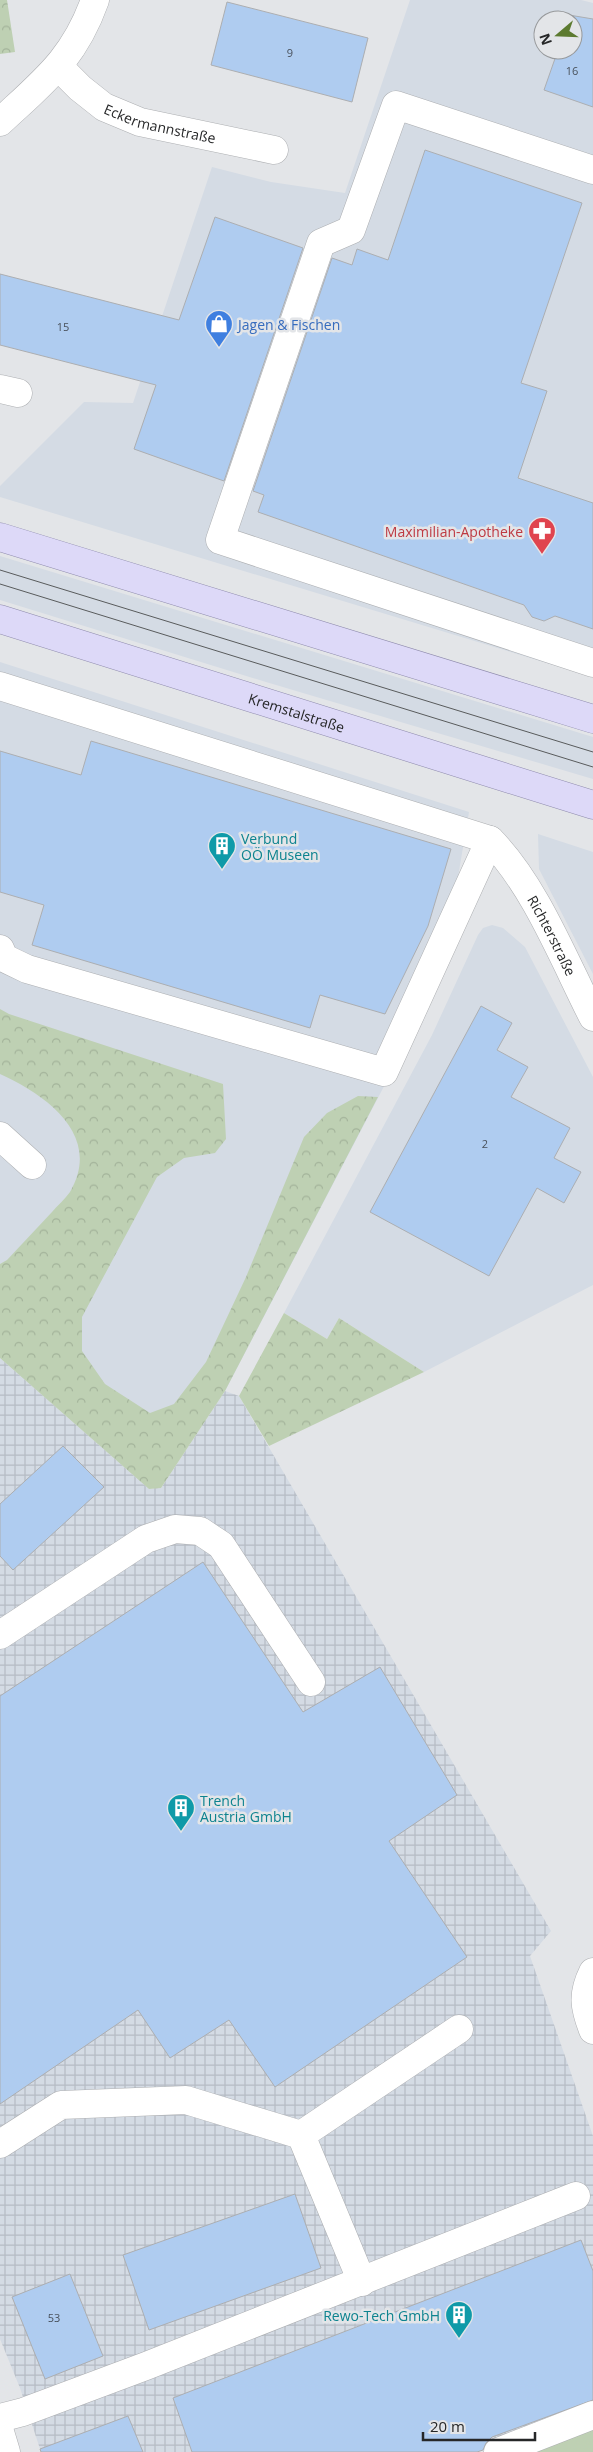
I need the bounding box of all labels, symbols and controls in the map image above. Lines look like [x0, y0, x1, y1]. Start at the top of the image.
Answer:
north arrow [533, 10, 583, 60]
text: N [534, 31, 556, 48]
house number: 9 [287, 45, 293, 60]
house number: 16 [566, 63, 578, 78]
street label: Eckermannstraße [101, 99, 218, 147]
shop icon: Jagen & Fischen [204, 309, 234, 348]
place label: Jagen & Fischen [236, 315, 340, 334]
house number: 15 [57, 319, 69, 334]
pharmacy icon: Maximilian-Apotheke [527, 516, 557, 555]
place label: Maximilian-Apotheke [385, 522, 523, 541]
street label: Kremstalstraße [246, 688, 347, 736]
place label: Verbund OÖ Museen [241, 829, 319, 864]
building icon: Verbund OÖ Museen [207, 831, 237, 870]
street label: Richterstraße [524, 892, 581, 979]
house number: 2 [482, 1136, 488, 1151]
place label: Trench Austria GmbH [200, 1791, 292, 1826]
building icon: Trench Austria GmbH [166, 1793, 196, 1832]
building icon: Rewo-Tech GmbH [444, 2300, 474, 2339]
place label: Rewo-Tech GmbH [323, 2306, 440, 2325]
house number: 53 [48, 2310, 60, 2325]
scale bar [423, 2410, 536, 2442]
text: 20 m [430, 2416, 465, 2436]

